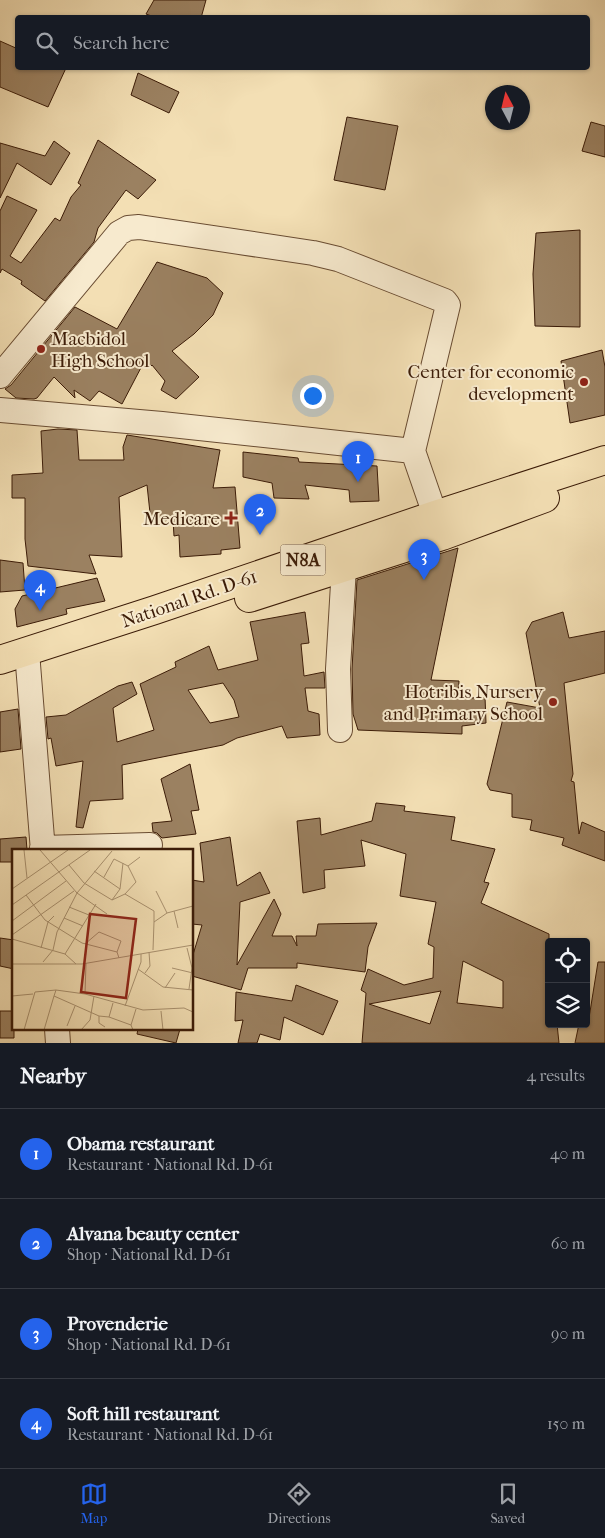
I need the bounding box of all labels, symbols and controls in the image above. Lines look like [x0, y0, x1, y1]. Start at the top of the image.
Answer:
search box [15, 15, 590, 70]
icon: search [33, 29, 61, 57]
text: Search here [73, 32, 169, 54]
north arrow [485, 85, 530, 130]
place label: Macbidol High School [51, 328, 150, 372]
marker: Macbidol High School [35, 343, 47, 355]
place label: Center for economic development [408, 361, 574, 405]
marker: Center for economic development [578, 376, 590, 388]
your location [300, 383, 326, 409]
pin: 1 [342, 441, 374, 482]
pin: 2 [244, 494, 276, 535]
place label: Medicare [143, 508, 220, 530]
marker: Medicare [224, 511, 238, 525]
pin: 3 [408, 539, 440, 580]
road number: N8A [280, 544, 326, 576]
street label: National Rd. D-61 [118, 565, 260, 633]
pin: 4 [24, 570, 56, 611]
place label: Hotribis Nursery and Primary School [384, 681, 544, 725]
marker: Hotribis Nursery and Primary School [547, 696, 559, 708]
inset map [12, 849, 194, 1030]
map controls [545, 938, 590, 1028]
button: locate [545, 938, 590, 983]
button: layers [545, 983, 590, 1028]
text: Nearby [20, 1064, 86, 1088]
text: 4 results [527, 1066, 585, 1085]
text: Obama restaurant [67, 1133, 215, 1155]
text: 1 [33, 1144, 39, 1163]
text: 40 m [550, 1144, 585, 1163]
text: Restaurant · National Rd. D-61 [67, 1155, 273, 1174]
text: Alvana beauty center [67, 1223, 239, 1245]
text: 2 [32, 1234, 40, 1253]
text: 60 m [551, 1234, 585, 1253]
text: Shop · National Rd. D-61 [67, 1245, 231, 1264]
text: Provenderie [67, 1313, 168, 1335]
text: 3 [33, 1324, 39, 1343]
text: 90 m [551, 1324, 585, 1343]
text: Shop · National Rd. D-61 [67, 1335, 231, 1354]
text: Soft hill restaurant [67, 1403, 219, 1425]
text: 4 [31, 1414, 41, 1433]
text: 150 m [547, 1414, 585, 1433]
text: Restaurant · National Rd. D-61 [67, 1425, 273, 1444]
tab: Map [80, 1480, 108, 1527]
tab: Directions [268, 1480, 331, 1527]
tab: Saved [490, 1480, 525, 1527]

